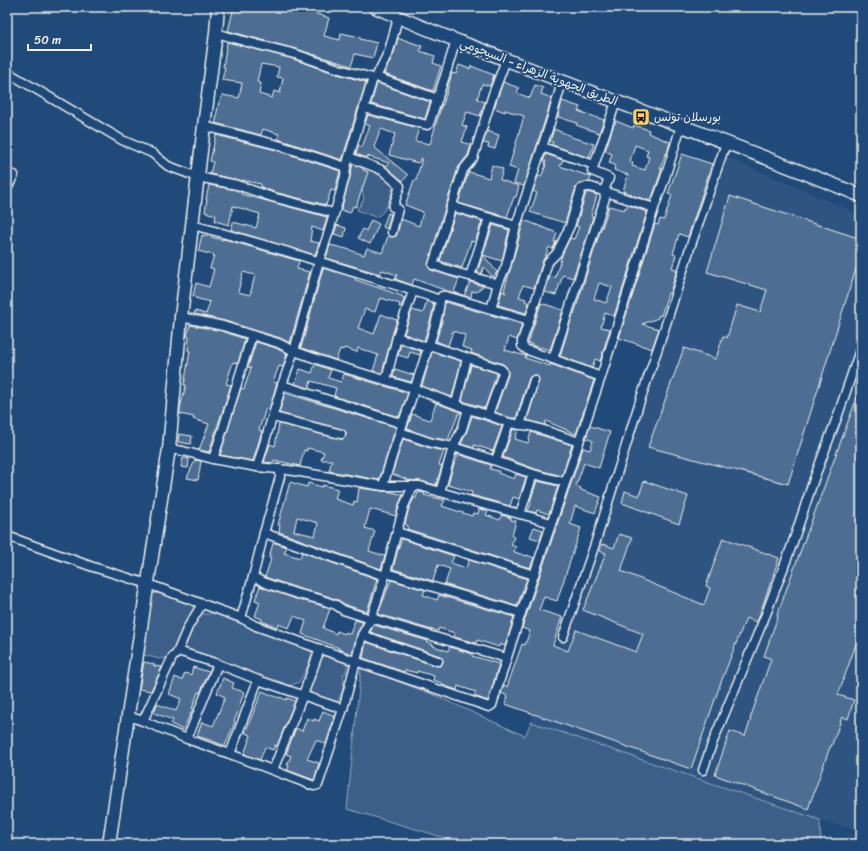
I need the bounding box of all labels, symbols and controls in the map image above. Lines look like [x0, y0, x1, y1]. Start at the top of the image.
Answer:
scale bar [28, 26, 91, 52]
text: 50 m [34, 29, 61, 51]
street label: الطريق الجهوية الزهراء - السيجومي [457, 32, 621, 112]
place label: بورسلان تونس [654, 106, 721, 128]
bus stop icon: بورسلان تونس [631, 107, 651, 127]

